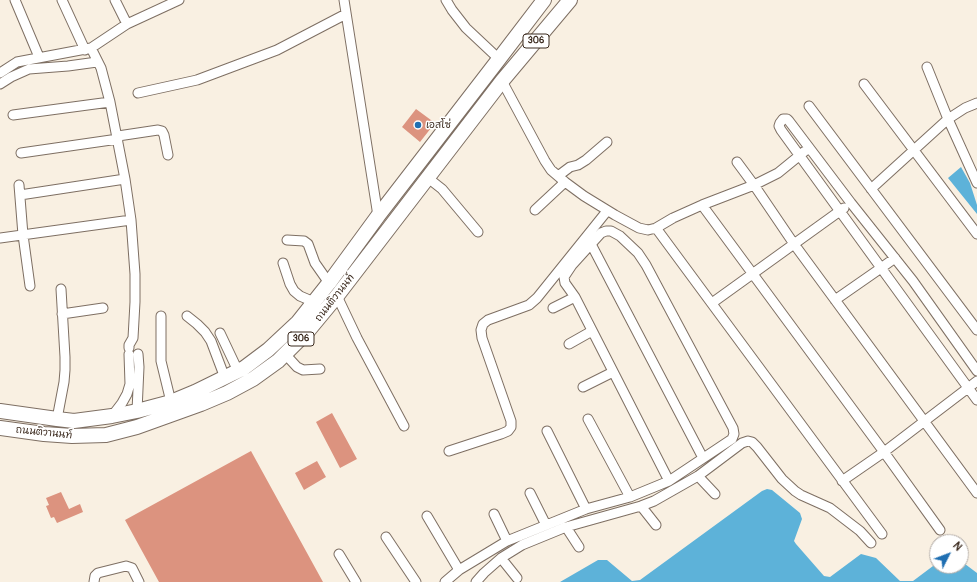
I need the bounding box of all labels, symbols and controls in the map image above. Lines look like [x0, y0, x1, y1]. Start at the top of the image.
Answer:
road number: 306 [523, 34, 549, 48]
place label: เอสโซ่ [426, 119, 451, 131]
marker: เอสโซ่ [413, 120, 423, 130]
street label: ถนนติวานนท์ [313, 272, 357, 324]
road number: 306 [288, 332, 314, 346]
street label: ถนนติวานนท์ [15, 424, 73, 442]
north arrow [929, 534, 969, 574]
text: N [950, 539, 965, 553]

